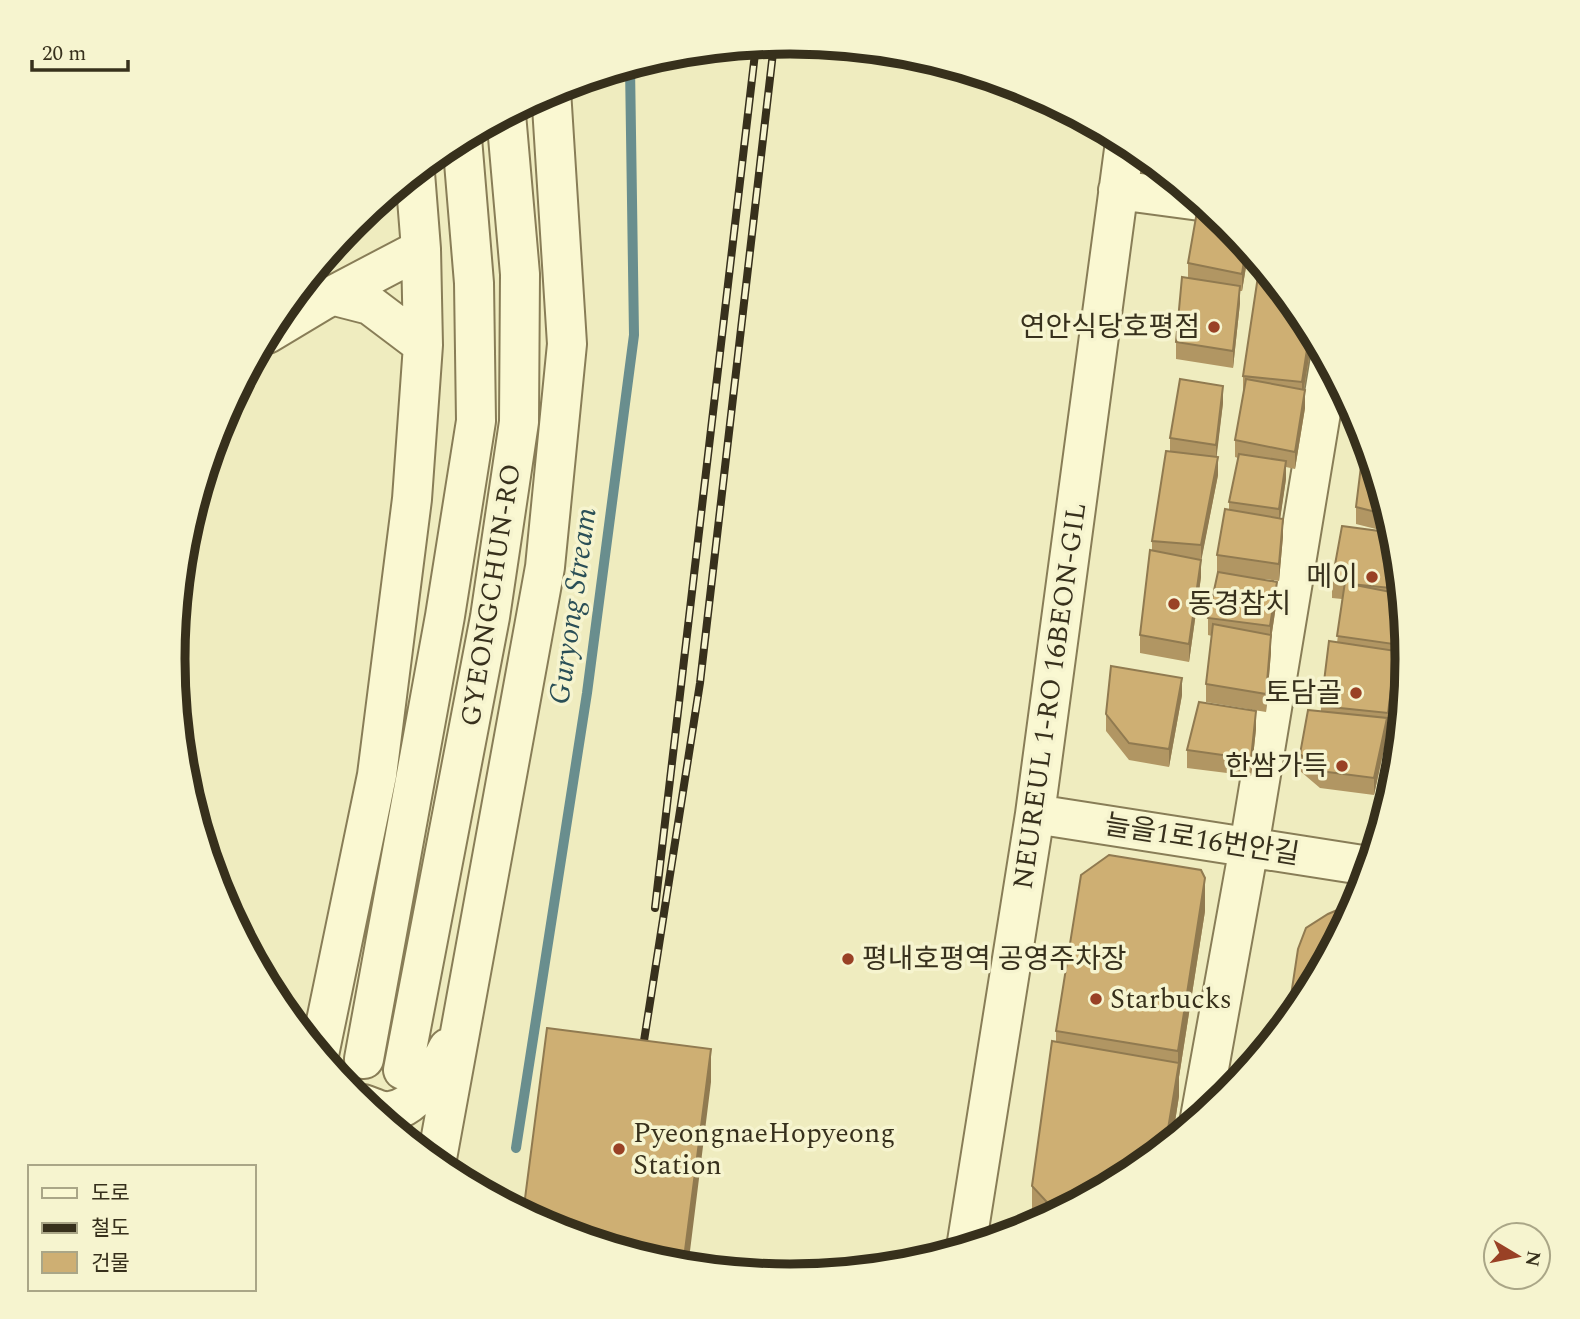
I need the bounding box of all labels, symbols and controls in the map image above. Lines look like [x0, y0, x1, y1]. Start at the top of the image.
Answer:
scale bar [32, 28, 128, 72]
text: 20 m [42, 38, 86, 70]
place label: 연안식당호평점 [1020, 306, 1200, 349]
marker: 연안식당호평점 [1206, 319, 1222, 335]
street label: GYEONGCHUN-RO [449, 461, 533, 729]
street label: NEUREUL 1-RO 16BEON-GIL [1002, 500, 1098, 892]
water label: Guryong Stream [536, 505, 610, 707]
place label: 메이 [1306, 556, 1358, 599]
marker: 메이 [1364, 569, 1380, 585]
place label: 동경참치 [1188, 583, 1291, 626]
marker: 동경참치 [1166, 596, 1182, 612]
place label: 토담골 [1265, 672, 1342, 715]
marker: 토담골 [1348, 685, 1364, 701]
place label: 한쌈가득 [1225, 745, 1328, 788]
marker: 한쌈가득 [1334, 758, 1350, 774]
street label: 늘을1로16번안길 [1102, 803, 1302, 877]
place label: 평내호평역 공영주차장 [862, 938, 1127, 981]
marker: 평내호평역 공영주차장 [840, 951, 856, 967]
place label: Starbucks [1110, 978, 1232, 1021]
marker: Starbucks [1088, 991, 1104, 1007]
place label: PyeongnaeHopyeong Station [633, 1112, 895, 1187]
marker: PyeongnaeHopyeong Station [611, 1141, 627, 1157]
legend [28, 1165, 256, 1291]
text: 도로 [91, 1178, 130, 1210]
text: 철도 [91, 1213, 130, 1245]
north arrow [1482, 1221, 1552, 1291]
text: 건물 [91, 1248, 130, 1280]
text: N [1517, 1249, 1548, 1269]

